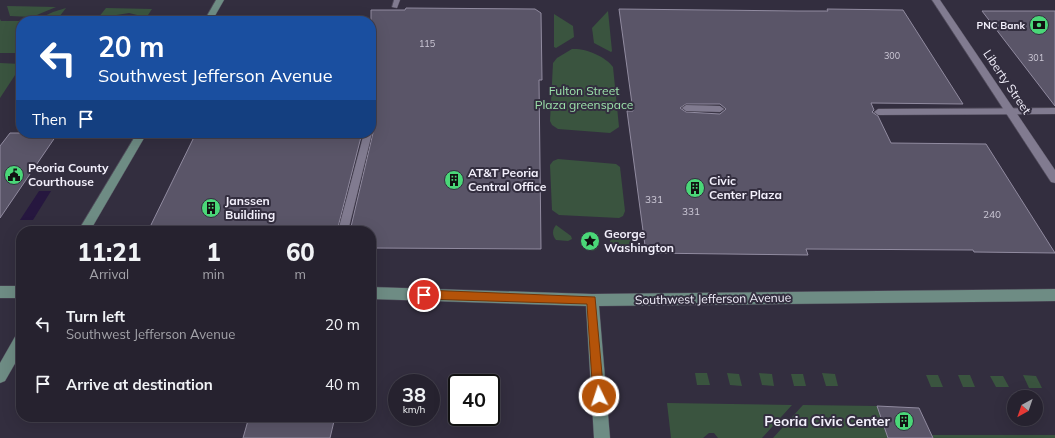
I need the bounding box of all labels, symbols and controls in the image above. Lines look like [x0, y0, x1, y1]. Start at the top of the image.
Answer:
bank icon: PNC Bank [1028, 14, 1050, 36]
place label: PNC Bank [977, 19, 1025, 32]
text: 20 m [98, 29, 164, 64]
icon: left [32, 32, 84, 84]
house number: 115 [419, 38, 436, 49]
street label: Liberty Street [980, 47, 1035, 117]
house number: 300 [884, 50, 900, 61]
house number: 301 [1028, 52, 1044, 63]
text: Southwest Jefferson Avenue [98, 64, 333, 87]
park label: Fulton Street Plaza greenspace [535, 83, 633, 112]
icon: arrive [75, 108, 97, 130]
text: Then [32, 110, 67, 129]
place label: Peoria County Courthouse [28, 160, 109, 189]
public building icon: Peoria County Courthouse [3, 164, 25, 186]
place label: AT&T Peoria Central Office [468, 165, 547, 194]
building icon: AT&T Peoria Central Office [443, 169, 465, 191]
place label: Civic Center Plaza [709, 173, 782, 202]
building icon: Civic Center Plaza [684, 177, 706, 199]
place label: Janssen Buildiing [225, 193, 275, 222]
house number: 331 [645, 193, 663, 206]
building icon: Janssen Buildiing [200, 197, 222, 219]
house number: 331 [682, 205, 700, 218]
house number: 240 [983, 208, 1001, 221]
place label: George Washington [604, 226, 674, 255]
place icon: George Washington [579, 230, 601, 252]
text: 11:21 [77, 237, 141, 267]
text: 1 [206, 237, 221, 267]
text: 60 [286, 237, 315, 267]
text: Arrival [89, 266, 129, 282]
text: min [202, 266, 225, 282]
text: m [295, 266, 306, 282]
pin [407, 278, 441, 312]
icon: arrive [413, 284, 435, 306]
street label: Southwest Jefferson Avenue [635, 290, 791, 307]
text: Turn left [66, 307, 125, 326]
icon: left [32, 313, 54, 335]
text: 20 m [325, 315, 360, 334]
text: Southwest Jefferson Avenue [66, 326, 235, 342]
icon: arrive [32, 373, 54, 395]
speed limit sign: 40 [448, 374, 500, 426]
text: Arrive at destination [66, 375, 213, 394]
text: 40 m [325, 375, 360, 394]
position arrow [578, 375, 620, 417]
text: 38 [402, 382, 426, 407]
north arrow [1007, 390, 1043, 426]
map controls [1007, 390, 1043, 426]
text: km/h [403, 403, 425, 416]
building icon: Peoria Civic Center [893, 410, 915, 432]
place label: Peoria Civic Center [764, 412, 890, 430]

